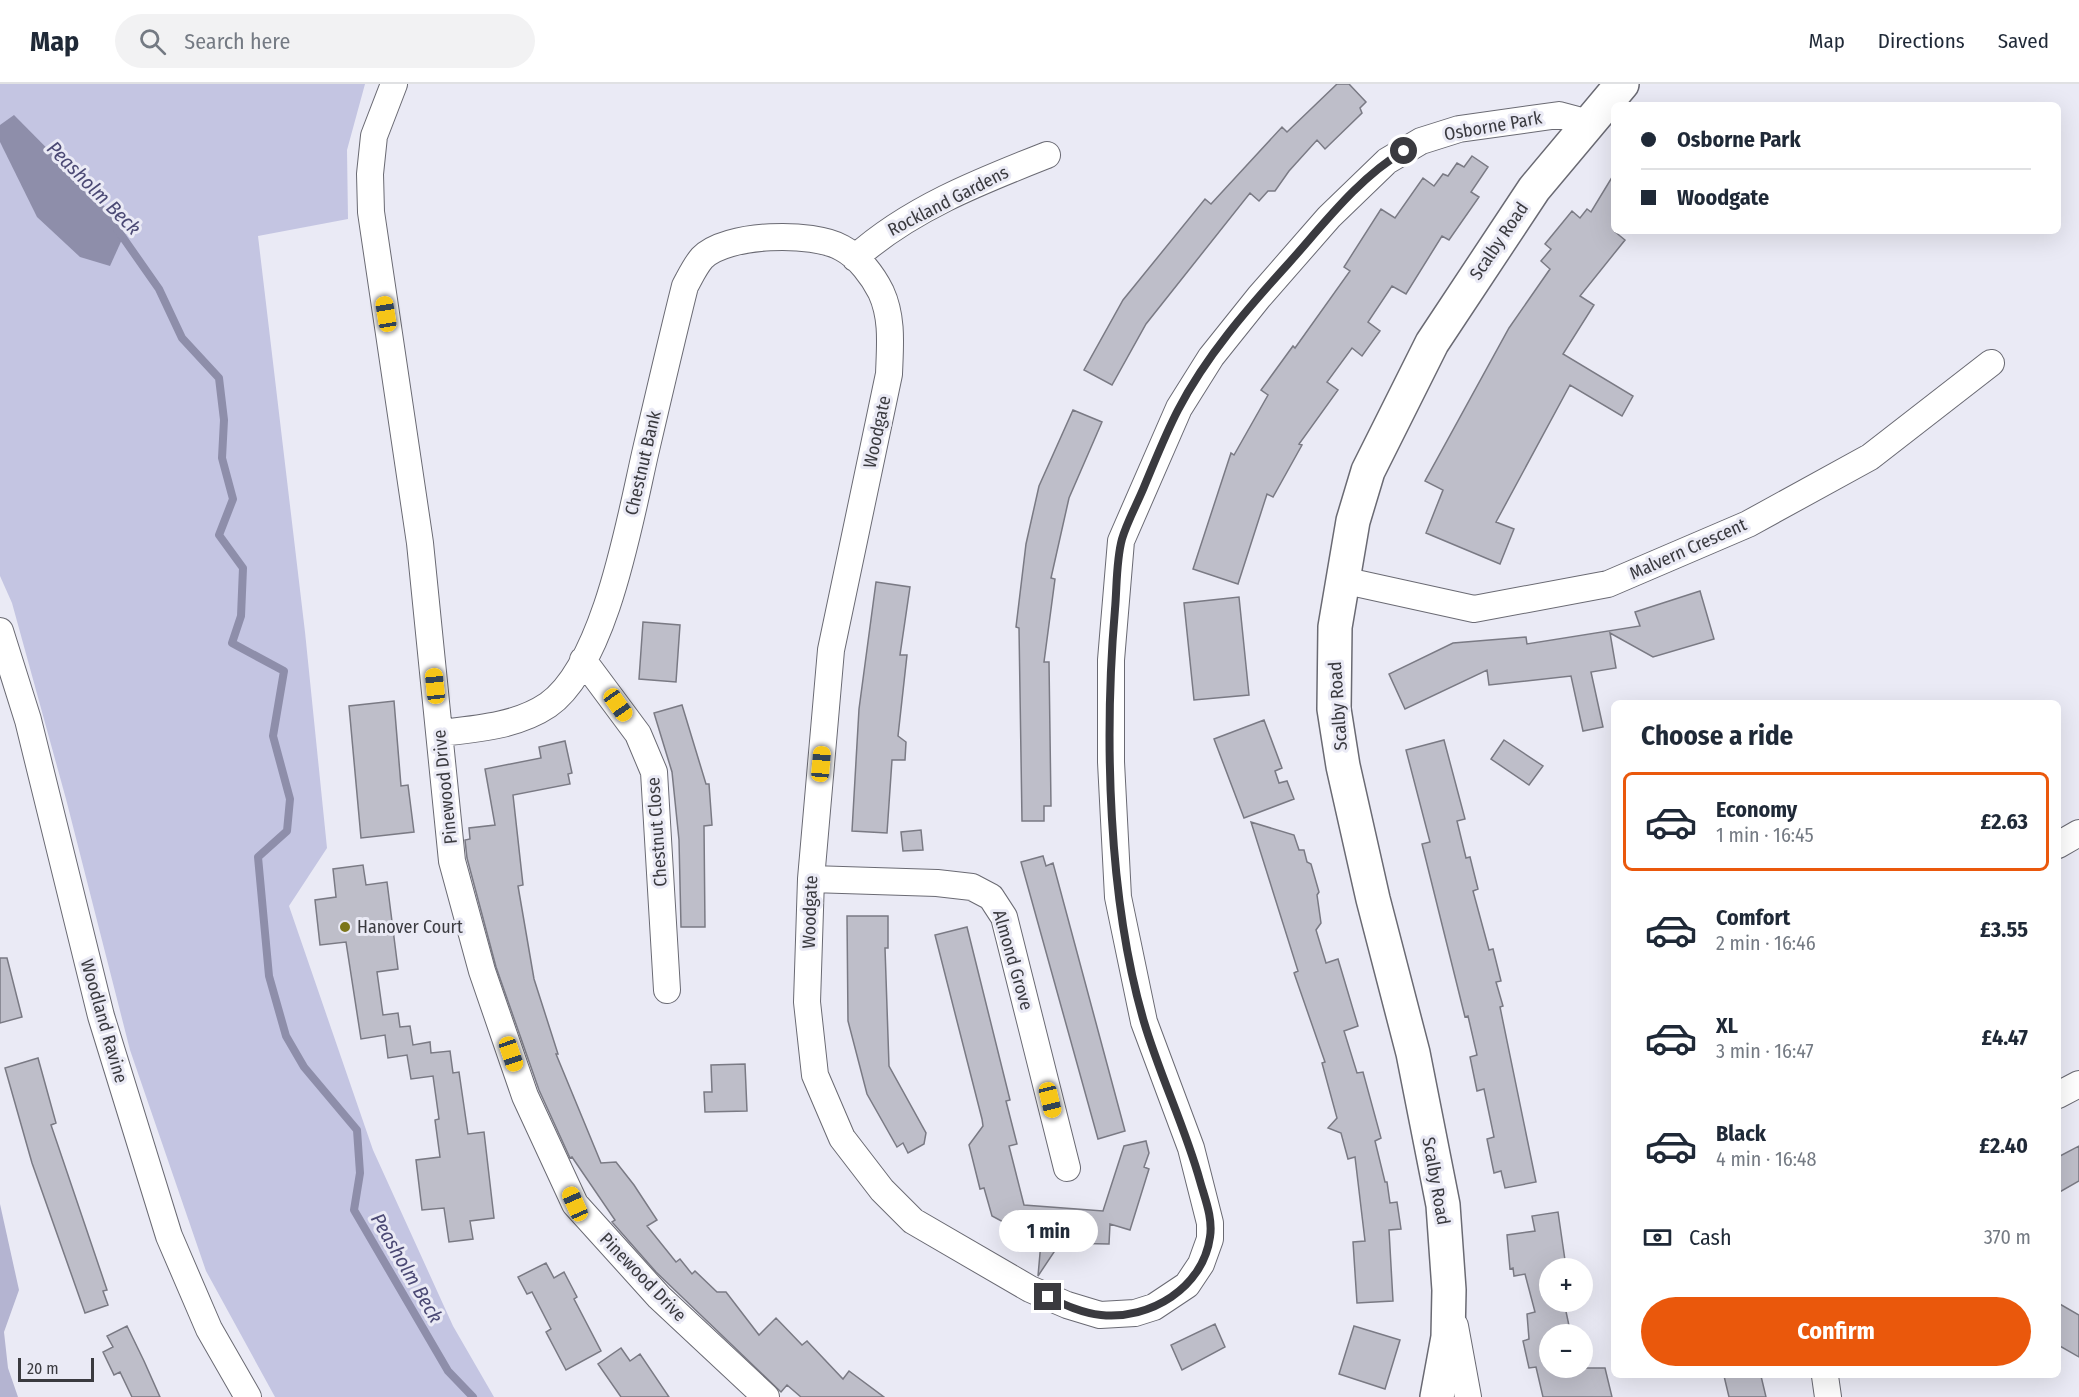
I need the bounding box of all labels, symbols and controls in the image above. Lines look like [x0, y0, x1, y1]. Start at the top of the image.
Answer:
search box [115, 14, 535, 68]
text: Map [30, 25, 79, 58]
icon: search [136, 25, 169, 58]
text: Search here [184, 28, 290, 55]
text: Map [1808, 28, 1845, 54]
text: Directions [1878, 28, 1965, 54]
text: Saved [1998, 28, 2049, 54]
street label: Osborne Park [1442, 106, 1544, 145]
text: Osborne Park [1677, 126, 1801, 153]
water label: Peasholm Beck [42, 136, 146, 240]
route start [1390, 137, 1417, 164]
street label: Rockland Gardens [884, 161, 1012, 241]
text: Woodgate [1677, 184, 1769, 211]
street label: Scalby Road [1465, 198, 1533, 284]
car [374, 295, 398, 333]
street label: Woodgate [859, 394, 895, 470]
street label: Chestnut Bank [620, 408, 666, 517]
street label: Malvern Crescent [1626, 513, 1750, 585]
street label: Scalby Road [1324, 661, 1352, 751]
car [424, 667, 446, 705]
car [600, 685, 636, 725]
text: Choose a ride [1641, 720, 1793, 752]
street label: Pinewood Drive [428, 729, 462, 845]
car [810, 745, 832, 783]
street label: Chestnut Close [642, 776, 672, 887]
icon: car [1644, 795, 1698, 849]
text: Economy [1716, 796, 1797, 823]
text: £2.63 [1980, 808, 2028, 835]
text: 1 min · 16:45 [1716, 823, 1814, 847]
street label: Woodgate [798, 875, 822, 949]
icon: car [1644, 903, 1698, 957]
text: Comfort [1716, 904, 1790, 931]
street label: Almond Grove [988, 907, 1038, 1013]
place label: Hanover Court [357, 916, 463, 938]
text: £3.55 [1980, 916, 2028, 943]
marker: Hanover Court [338, 920, 352, 934]
text: 2 min · 16:46 [1716, 931, 1816, 955]
street label: Woodland Ravine [76, 957, 132, 1086]
icon: car [1644, 1011, 1698, 1065]
text: XL [1716, 1012, 1738, 1039]
text: £4.47 [1982, 1024, 2028, 1051]
car [497, 1034, 525, 1074]
text: 3 min · 16:47 [1716, 1039, 1814, 1063]
car [1037, 1080, 1063, 1120]
icon: car [1644, 1119, 1698, 1173]
text: Black [1716, 1120, 1766, 1147]
text: £2.40 [1979, 1132, 2028, 1159]
street label: Scalby Road [1417, 1135, 1455, 1227]
text: 4 min · 16:48 [1716, 1147, 1817, 1171]
car [559, 1184, 591, 1224]
water label: Peasholm Beck [366, 1209, 448, 1327]
callout: 1 min [998, 1210, 1098, 1252]
text: 1 min [1027, 1219, 1070, 1243]
icon: cash [1641, 1221, 1674, 1254]
text: Cash [1689, 1224, 1732, 1251]
text: 370 m [1984, 1225, 2031, 1249]
street label: Pinewood Drive [595, 1228, 691, 1326]
map controls [1539, 1258, 1593, 1378]
button: + [1539, 1258, 1593, 1312]
route end [1034, 1283, 1061, 1310]
button: Confirm [1641, 1297, 2031, 1366]
button: − [1539, 1324, 1593, 1378]
scale bar [18, 1355, 94, 1382]
text: 20 m [27, 1359, 58, 1378]

